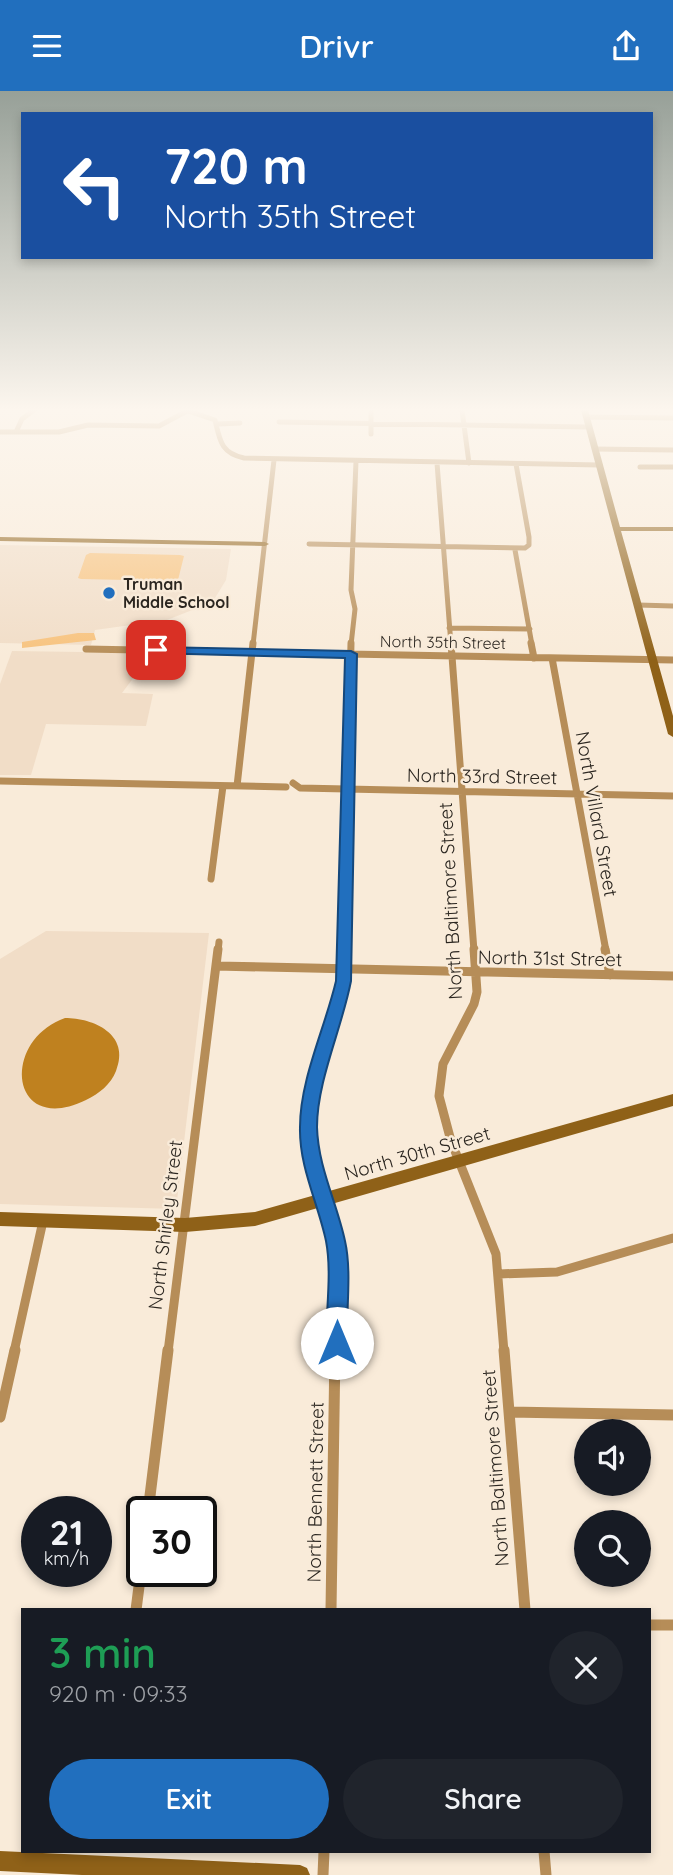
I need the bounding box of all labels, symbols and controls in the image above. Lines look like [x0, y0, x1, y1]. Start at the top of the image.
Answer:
text: Drivr [299, 26, 374, 66]
icon: menu [28, 27, 66, 65]
icon: share [607, 27, 645, 65]
text: 720 m [164, 135, 308, 196]
icon: left [49, 140, 140, 231]
text: North 35th Street [164, 196, 416, 236]
place label: Truman Middle School [123, 574, 230, 612]
marker: Truman Middle School [101, 585, 117, 601]
pin [126, 620, 186, 680]
icon: arrive [137, 631, 175, 669]
street label: North 35th Street [380, 631, 506, 653]
street label: North Villard Street [571, 729, 623, 899]
street label: North 33rd Street [407, 763, 557, 789]
street label: North Baltimore Street [433, 802, 467, 1000]
street label: North 31st Street [478, 945, 622, 971]
street label: North 30th Street [341, 1121, 493, 1185]
street label: North Shirley Street [143, 1139, 187, 1311]
position arrow [300, 1306, 374, 1380]
street label: North Baltimore Street [476, 1369, 514, 1567]
street label: North Bennett Street [301, 1401, 329, 1583]
map controls [574, 1419, 651, 1587]
button: sound [574, 1419, 651, 1496]
speed limit sign: 30 [126, 1496, 217, 1587]
text: 21 [50, 1510, 83, 1554]
button: search [574, 1510, 651, 1587]
text: km/h [44, 1547, 89, 1570]
text: 3 min [49, 1626, 156, 1679]
button: close [549, 1631, 623, 1705]
text: 920 m · 09:33 [49, 1679, 187, 1708]
button: Exit [49, 1759, 329, 1839]
button: Share [343, 1759, 623, 1839]

